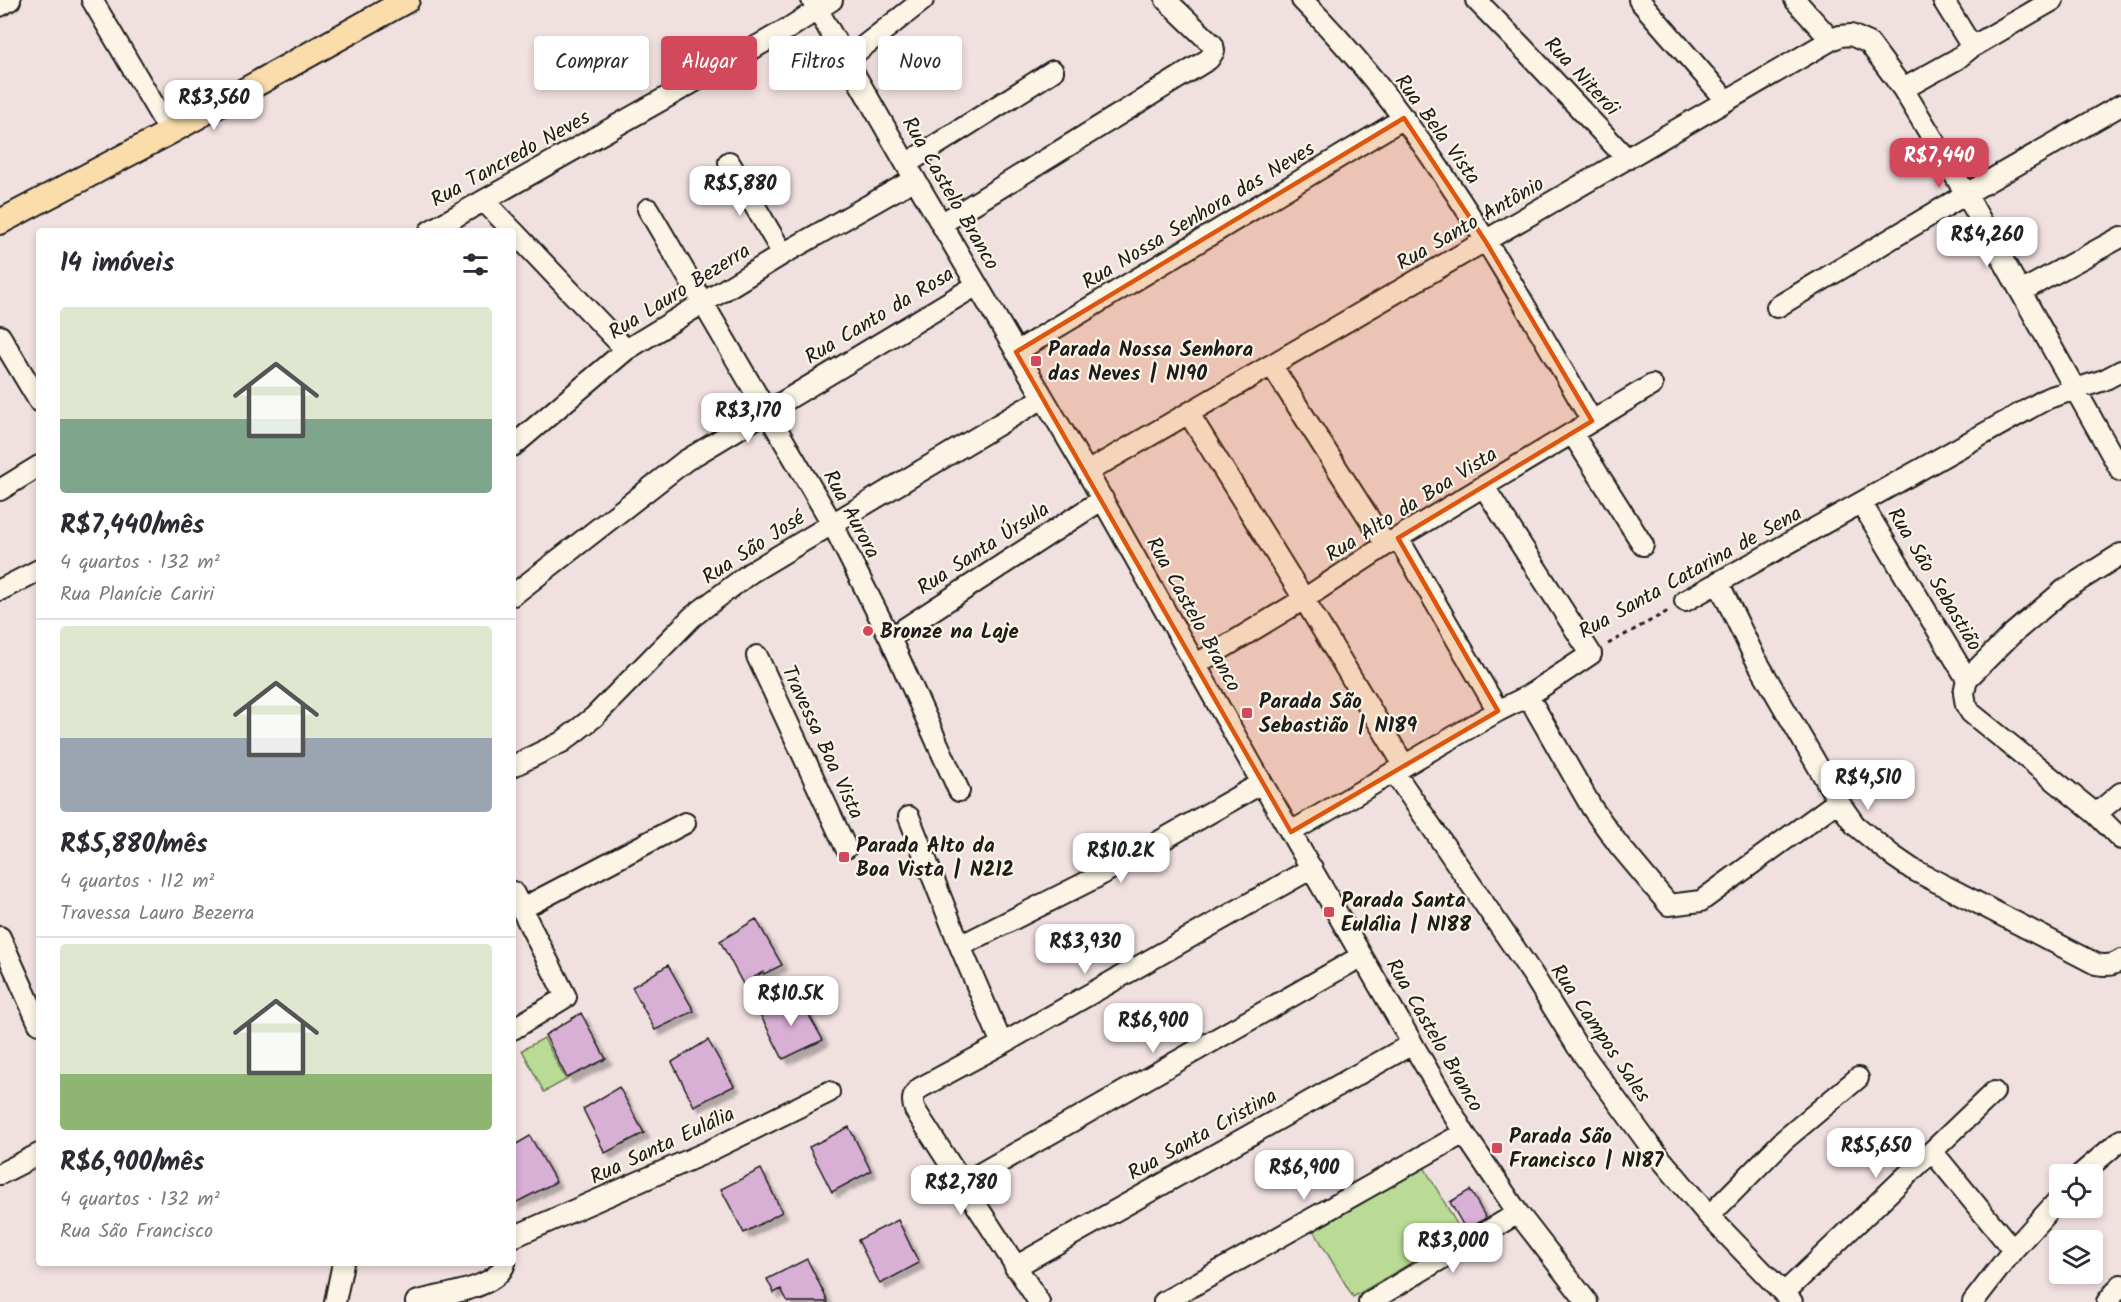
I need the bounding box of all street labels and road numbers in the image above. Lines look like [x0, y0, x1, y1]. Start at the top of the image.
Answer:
street label: Rua Niterói [1535, 30, 1627, 125]
street label: Rua Bela Vista [1385, 68, 1488, 192]
street label: Rua Tancredo Neves [425, 102, 597, 217]
street label: Rua Castelo Branco [892, 111, 1007, 277]
street label: Rua Nossa Senhora das Neves [1076, 133, 1322, 299]
street label: Rua Santo Antônio [1391, 168, 1551, 280]
street label: Rua Lauro Bezerra [602, 235, 757, 349]
street label: Rua Canto da Rosa [799, 258, 961, 374]
street label: Rua Alto da Boa Vista [1319, 439, 1504, 572]
street label: Rua Aurora [813, 464, 888, 565]
street label: Rua Santa Úrsula [911, 494, 1057, 605]
street label: Rua Santa Catarina de Sena [1573, 498, 1809, 649]
street label: Rua São José [696, 502, 813, 594]
street label: Rua São Sebastião [1878, 502, 1990, 658]
street label: Rua Castelo Branco [1136, 531, 1249, 698]
street label: Travessa Boa Vista [771, 660, 872, 825]
street label: Rua Castelo Branco [1376, 953, 1491, 1119]
street label: Rua Campos Sales [1541, 958, 1659, 1110]
street label: Rua Santa Cristina [1122, 1080, 1284, 1190]
street label: Rua Santa Eulália [585, 1098, 741, 1194]

